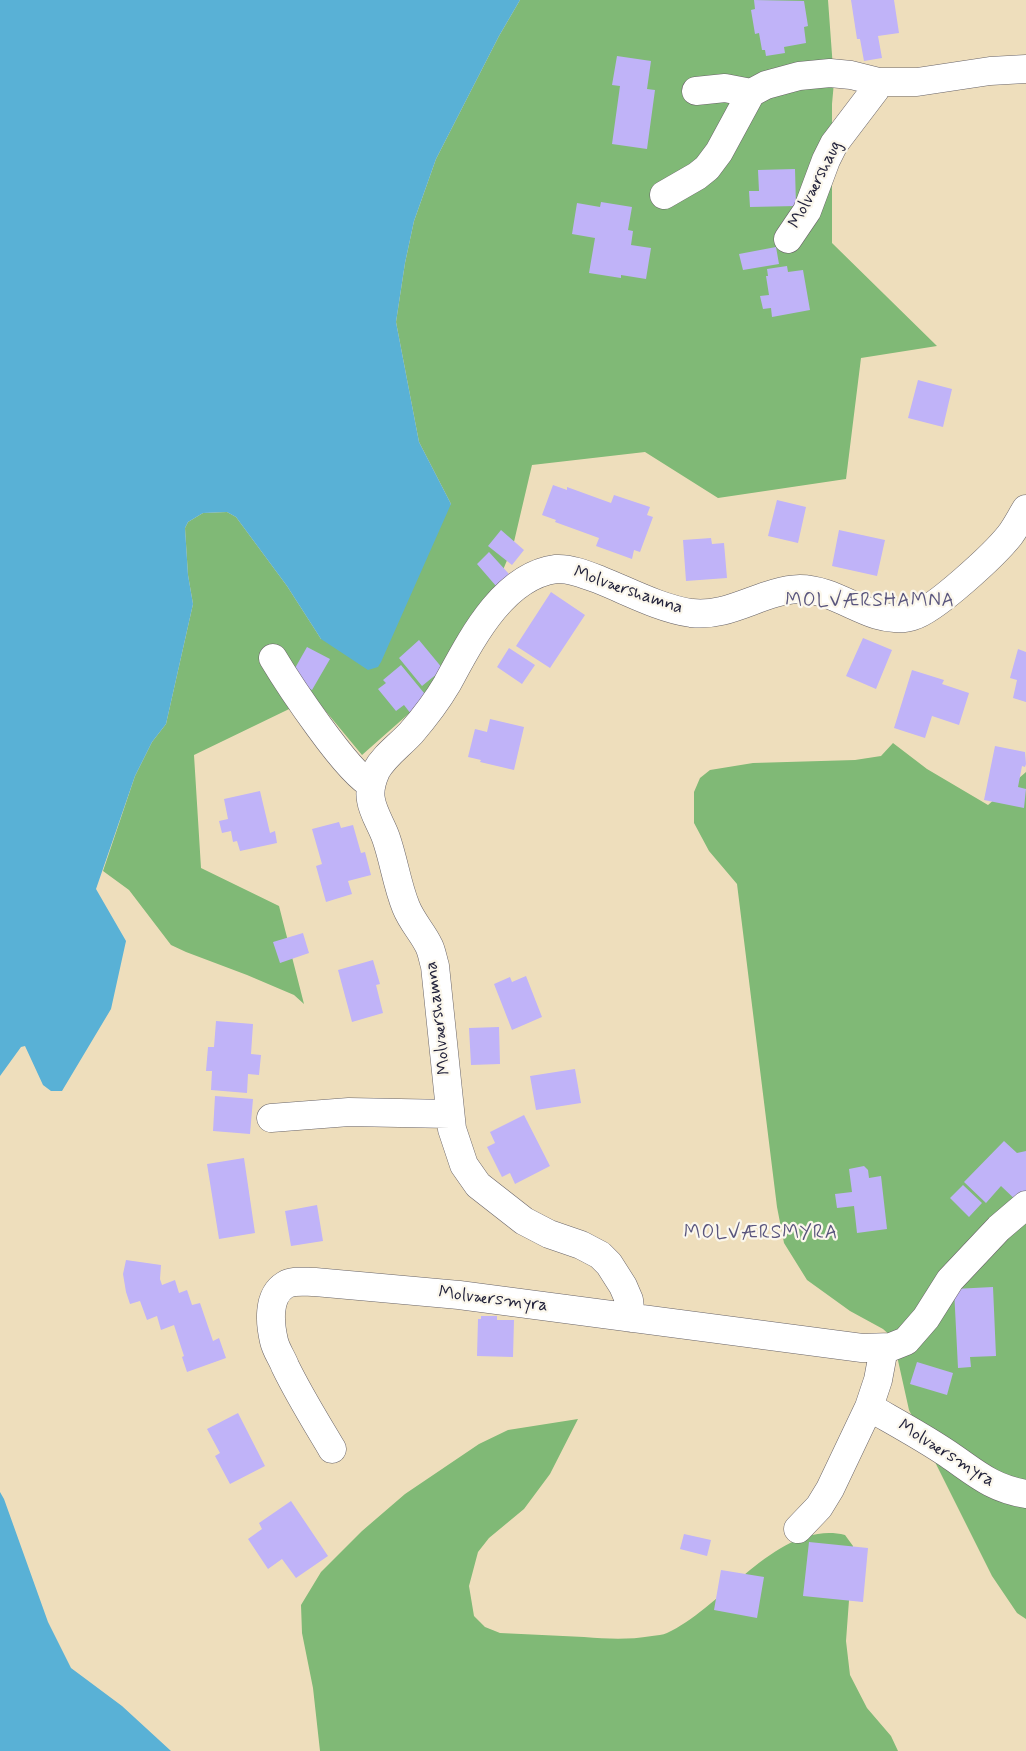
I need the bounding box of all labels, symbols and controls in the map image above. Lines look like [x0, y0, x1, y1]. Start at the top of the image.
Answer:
street label: Molværshaug [785, 137, 847, 233]
street label: Molværshamna [570, 562, 686, 620]
district label: MOLVÆRSHAMNA [784, 591, 956, 613]
street label: Molværshamna [421, 960, 457, 1076]
district label: MOLVÆRSMYRA [683, 1223, 839, 1245]
street label: Molværsmyra [437, 1283, 549, 1317]
street label: Molværsmyra [894, 1416, 998, 1492]

